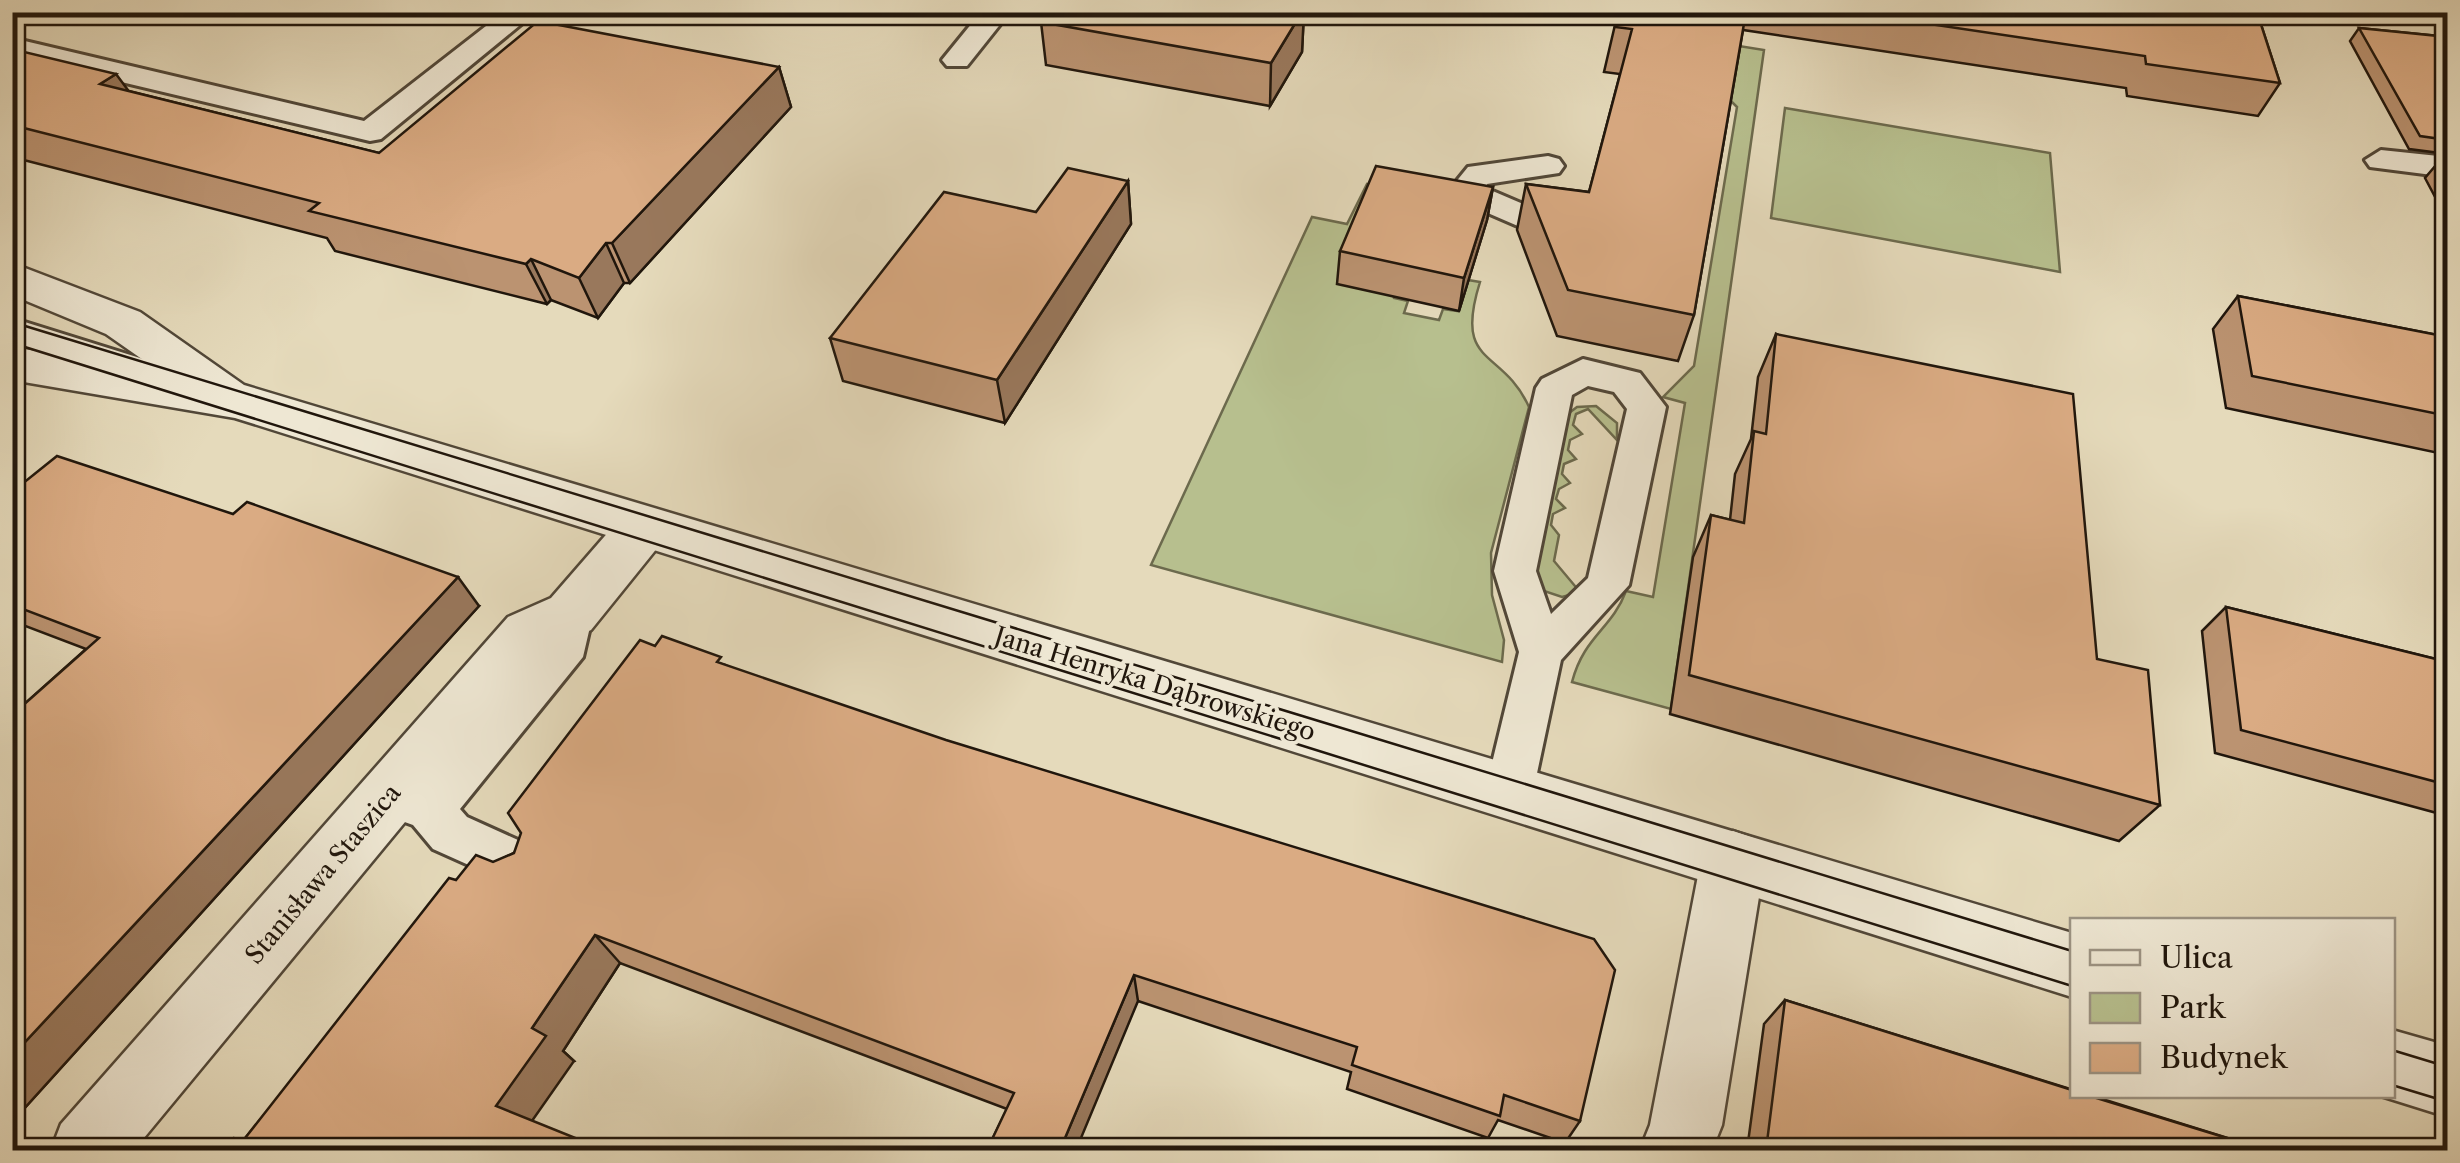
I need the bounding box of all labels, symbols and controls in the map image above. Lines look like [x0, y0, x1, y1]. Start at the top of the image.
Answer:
street label: Jana Henryka Dąbrowskiego [987, 619, 1319, 748]
street label: Stanisława Staszica [239, 777, 408, 970]
legend [2070, 918, 2395, 1098]
text: Ulica [2160, 939, 2233, 976]
text: Park [2160, 989, 2227, 1026]
text: Budynek [2160, 1039, 2289, 1076]

